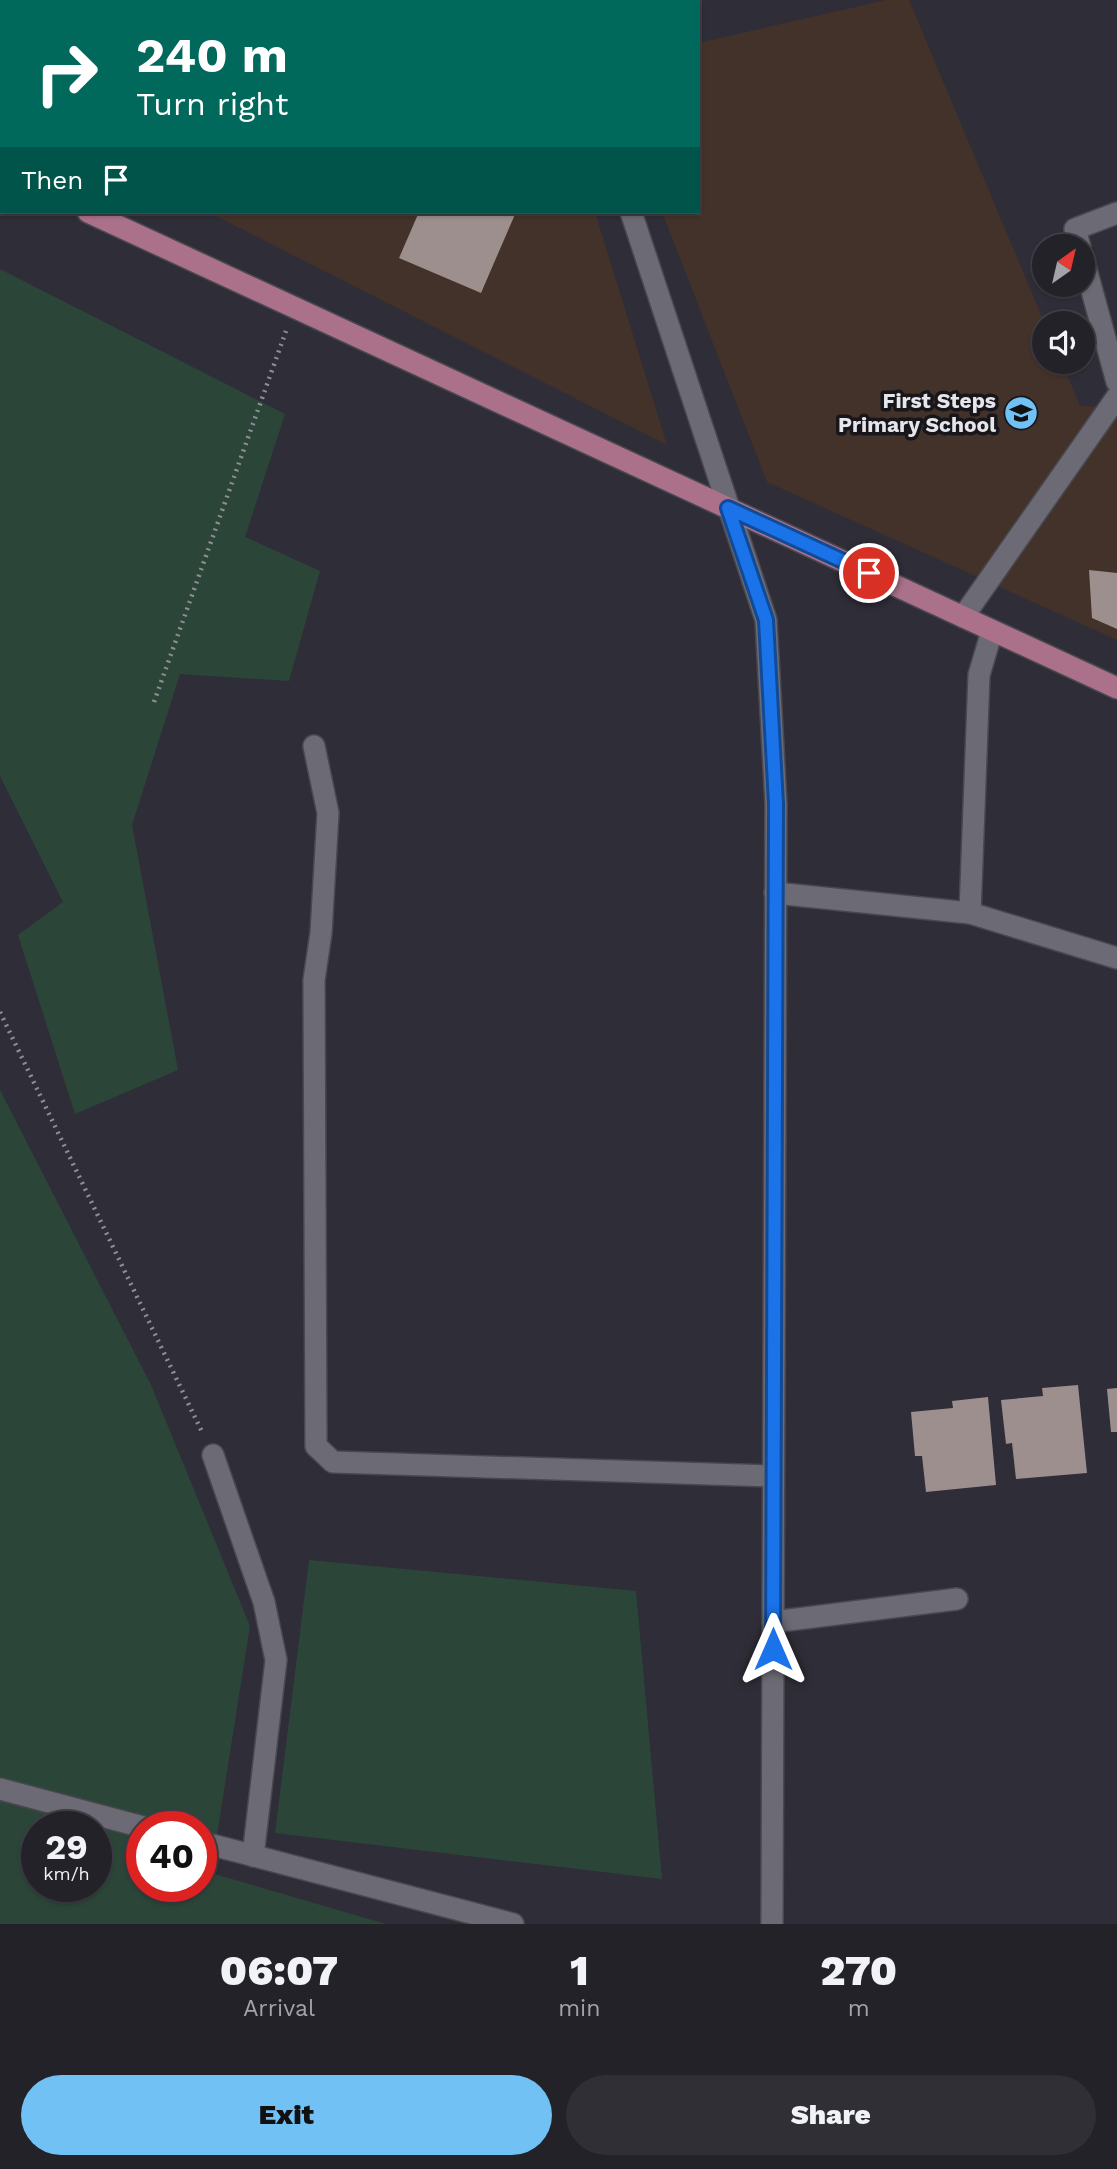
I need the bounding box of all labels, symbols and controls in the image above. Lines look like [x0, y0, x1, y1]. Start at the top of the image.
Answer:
text: 240 m [136, 26, 288, 84]
icon: right [21, 28, 112, 119]
text: Turn right [136, 85, 288, 123]
icon: arrive [97, 161, 135, 199]
text: Then [21, 165, 83, 195]
north arrow [1032, 234, 1096, 298]
map controls [1032, 234, 1095, 374]
button: sound [1032, 311, 1095, 374]
place label: First Steps Primary School [838, 388, 996, 437]
school or university icon: First Steps Primary School [1002, 394, 1040, 432]
pin [839, 543, 899, 603]
icon: arrive [850, 554, 888, 592]
position arrow [736, 1612, 810, 1686]
speed limit sign: 40 [126, 1811, 217, 1902]
text: 29 [45, 1826, 88, 1868]
text: km/h [43, 1863, 90, 1884]
text: 06:07 [220, 1946, 338, 1995]
text: 1 [570, 1946, 589, 1995]
text: 270 [820, 1946, 897, 1995]
text: Arrival [243, 1995, 315, 2022]
text: min [558, 1995, 600, 2022]
text: m [848, 1995, 870, 2022]
button: Exit [21, 2075, 552, 2155]
button: Share [566, 2075, 1096, 2155]

